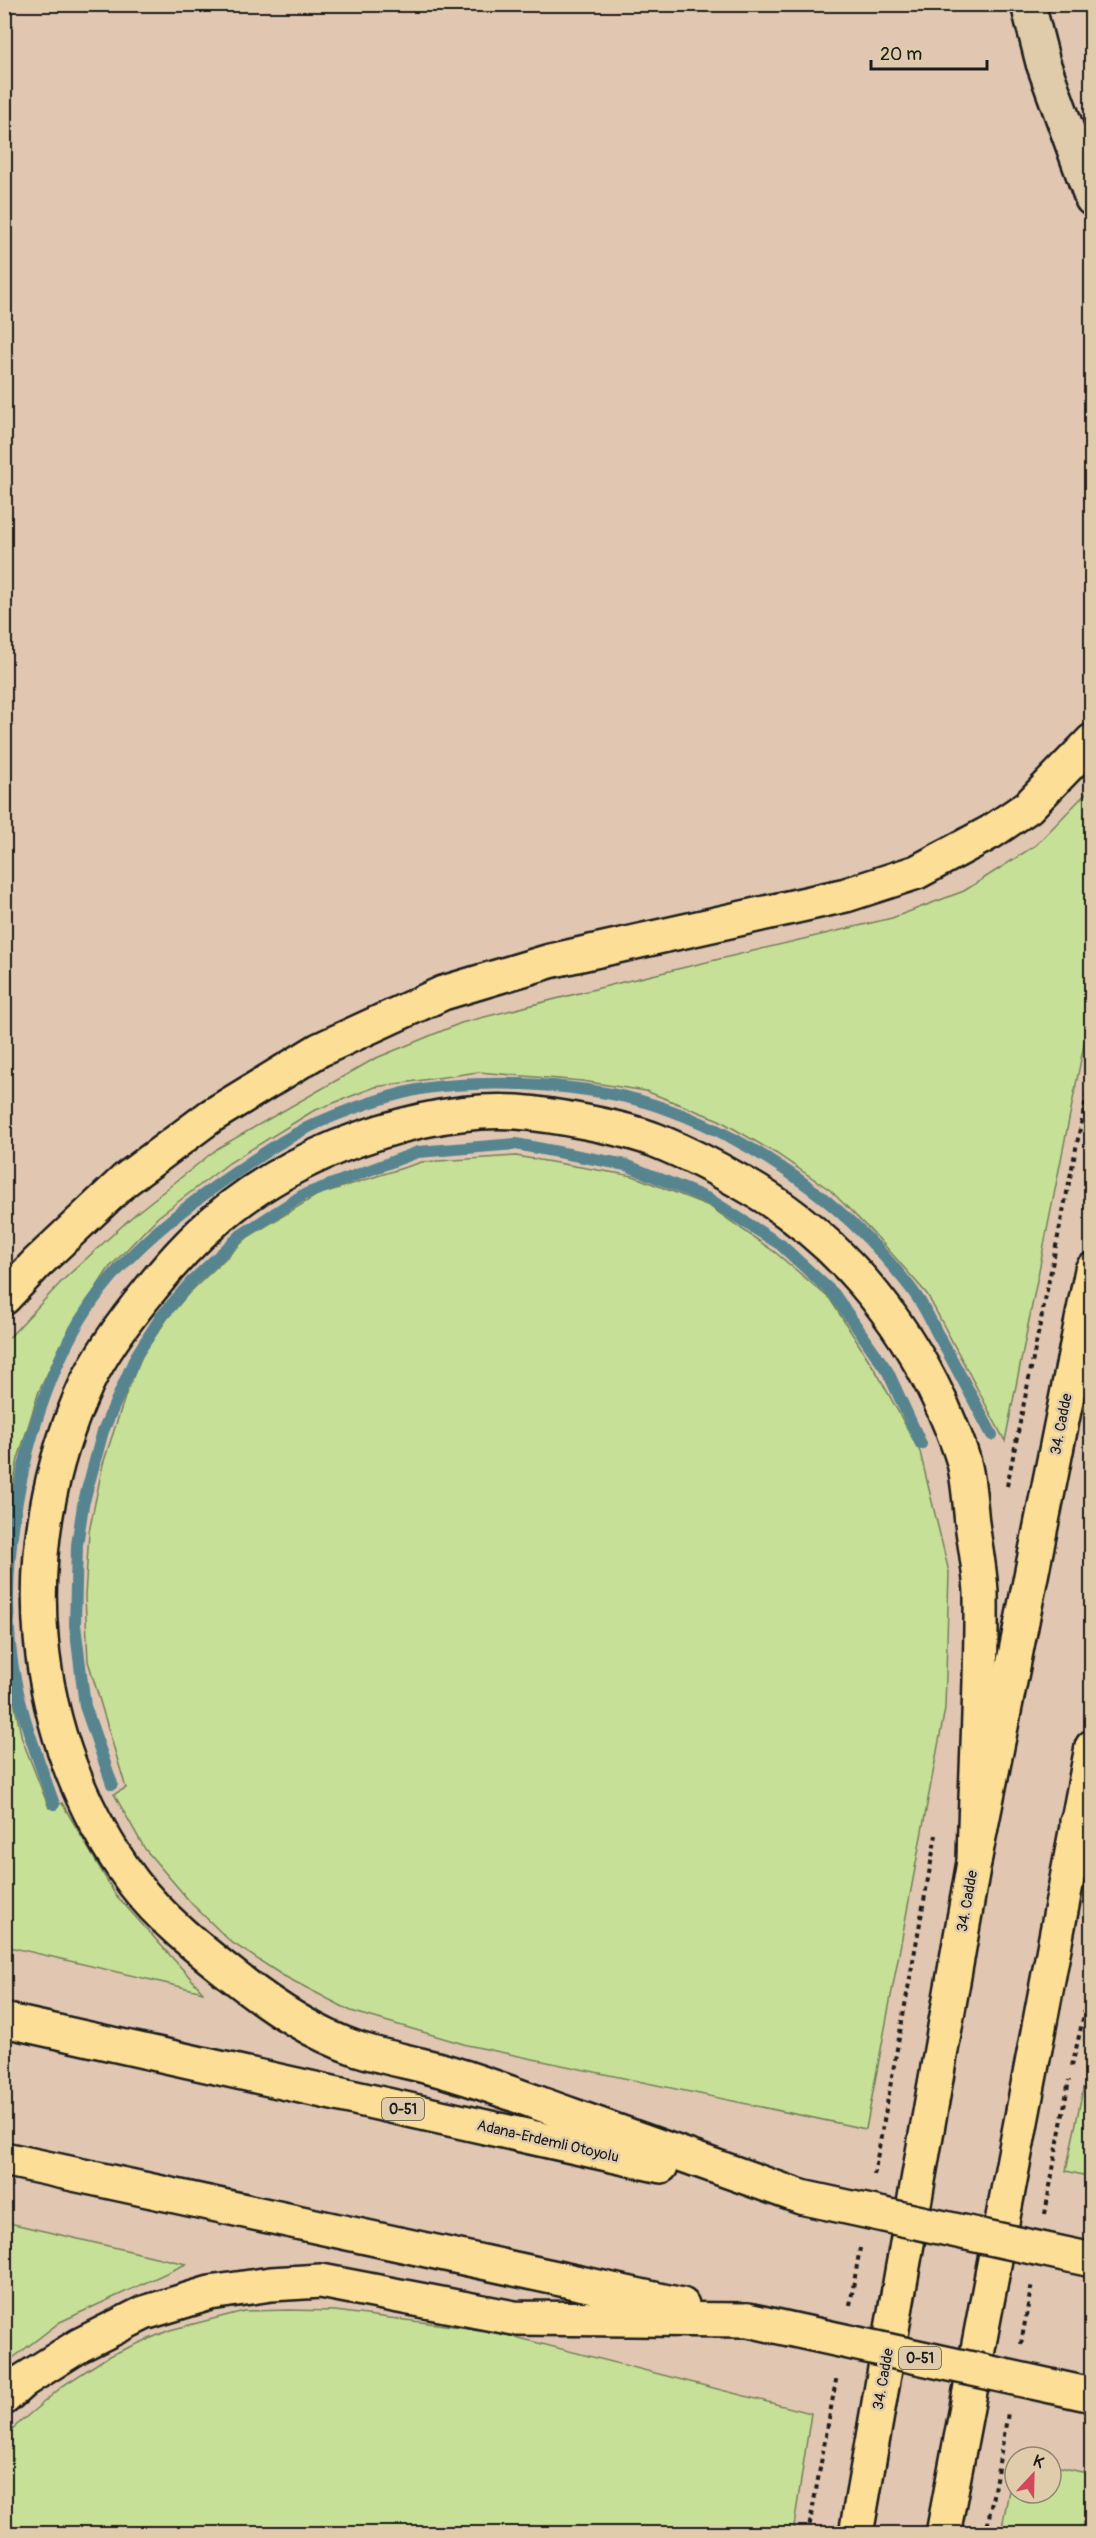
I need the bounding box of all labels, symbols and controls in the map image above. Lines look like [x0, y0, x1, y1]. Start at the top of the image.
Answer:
scale bar [871, 33, 986, 71]
text: 20 m [880, 43, 922, 66]
street label: 34. Cadde [1046, 1391, 1077, 1456]
street label: 34. Cadde [953, 1868, 982, 1933]
road number: O-51 [382, 2098, 424, 2120]
street label: Adana-Erdemli Otoyolu [475, 2116, 621, 2167]
street label: 34. Cadde [869, 2346, 898, 2411]
road number: O-51 [899, 2347, 941, 2369]
north arrow [1003, 2445, 1063, 2505]
text: K [1030, 2451, 1047, 2473]

